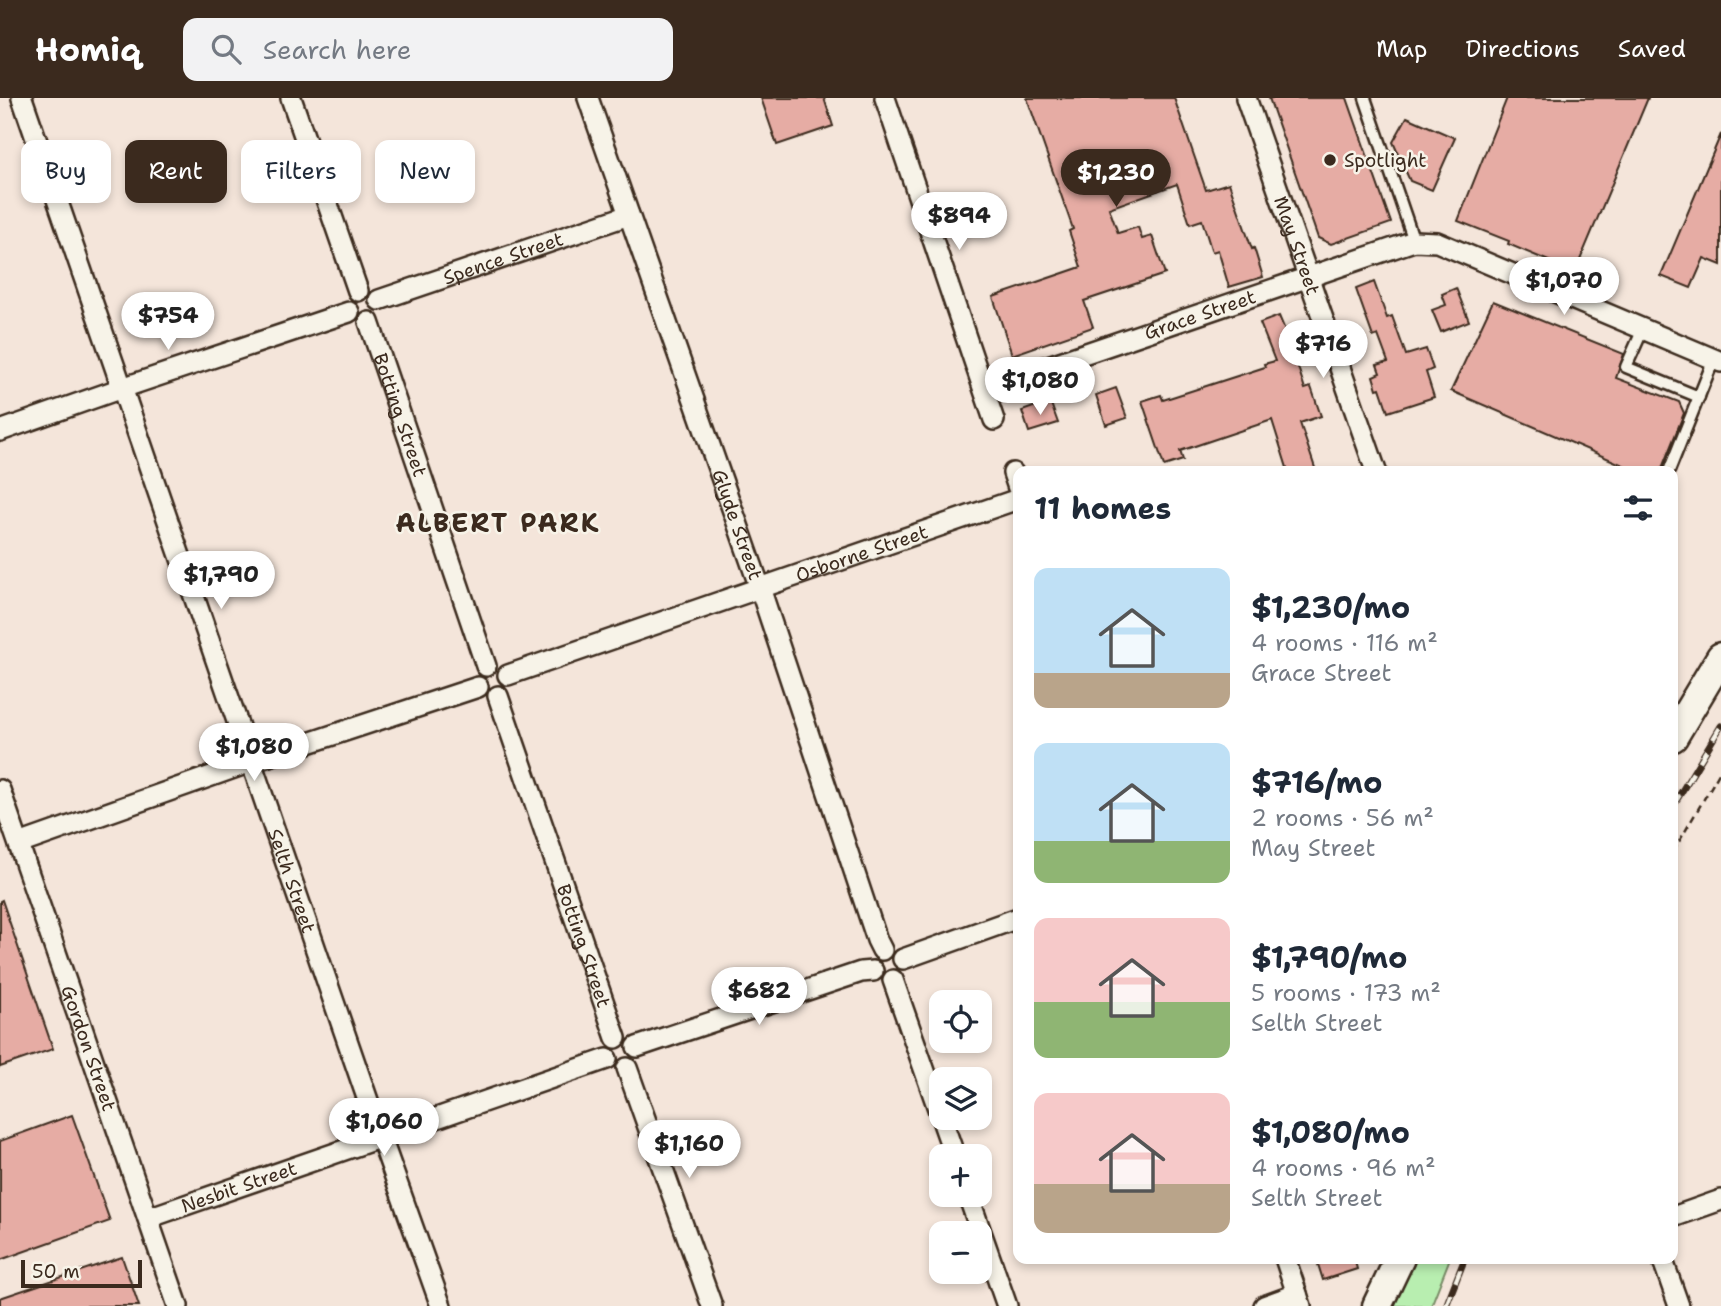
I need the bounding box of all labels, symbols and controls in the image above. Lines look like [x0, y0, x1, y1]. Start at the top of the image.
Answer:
search box [183, 18, 673, 81]
text: Homiq [35, 27, 141, 72]
icon: search [207, 30, 245, 68]
text: Search here [263, 32, 411, 67]
text: Map [1376, 33, 1427, 65]
text: Directions [1465, 33, 1580, 65]
text: Saved [1618, 33, 1686, 65]
chip: Buy [21, 140, 111, 203]
chip: Rent [125, 140, 227, 203]
chip: Filters [241, 140, 361, 203]
chip: New [375, 140, 475, 203]
place label: Spotlight [1344, 148, 1427, 173]
pin: $1,230 [1059, 150, 1173, 209]
marker: Spotlight [1322, 152, 1338, 168]
text: $1,230 [1077, 157, 1155, 187]
pin: $894 [918, 192, 1000, 252]
street label: May Street [1269, 193, 1326, 298]
text: $894 [927, 200, 991, 230]
street label: Spence Street [440, 226, 566, 290]
pin: $1,070 [1507, 258, 1621, 317]
text: $1,070 [1525, 265, 1603, 295]
street label: Grace Street [1141, 284, 1259, 345]
pin: $754 [127, 292, 209, 352]
text: $754 [137, 300, 199, 330]
pin: $716 [1282, 320, 1364, 380]
text: $716 [1295, 328, 1351, 358]
street label: Botting Street [368, 350, 433, 480]
pin: $1,080 [983, 358, 1097, 417]
text: $1,080 [1001, 365, 1079, 395]
street label: Glyde Street [707, 466, 769, 583]
text: 11 homes [1034, 488, 1171, 529]
icon: filters [1619, 489, 1657, 527]
district label: ALBERT PARK [396, 505, 600, 540]
street label: Osborne Street [792, 519, 931, 587]
pin: $1,790 [164, 552, 278, 611]
text: $1,790 [183, 559, 259, 589]
text: $1,230/mo [1251, 587, 1410, 628]
icon: home [1090, 596, 1174, 680]
text: 4 rooms · 116 m² [1251, 628, 1438, 658]
text: Grace Street [1251, 658, 1392, 688]
pin: $1,080 [197, 724, 311, 783]
text: $1,080 [215, 731, 293, 761]
text: $716/mo [1251, 762, 1383, 803]
icon: home [1090, 771, 1174, 855]
text: 2 rooms · 56 m² [1251, 803, 1434, 833]
street label: Selth Street [263, 825, 322, 936]
text: May Street [1251, 833, 1376, 863]
street label: Botting Street [551, 881, 617, 1011]
text: $1,790/mo [1251, 937, 1407, 978]
icon: home [1090, 946, 1174, 1030]
pin: $682 [718, 968, 800, 1027]
text: $682 [727, 975, 791, 1005]
text: 5 rooms · 173 m² [1251, 978, 1441, 1008]
street label: Gordon Street [56, 982, 122, 1114]
map controls [929, 990, 992, 1284]
button: locate [929, 990, 992, 1053]
text: Selth Street [1251, 1008, 1382, 1038]
button: layers [929, 1067, 992, 1130]
pin: $1,060 [327, 1098, 441, 1158]
text: $1,060 [345, 1106, 423, 1136]
text: $1,080/mo [1251, 1112, 1410, 1153]
pin: $1,160 [632, 1121, 746, 1180]
icon: home [1090, 1121, 1174, 1205]
text: $1,160 [654, 1128, 724, 1158]
button: + [929, 1144, 992, 1207]
text: 4 rooms · 96 m² [1251, 1153, 1436, 1183]
street label: Nesbit Street [178, 1155, 300, 1218]
text: Selth Street [1251, 1183, 1382, 1213]
button: − [929, 1221, 992, 1284]
scale bar [21, 1257, 142, 1289]
text: 50 m [32, 1259, 80, 1284]

